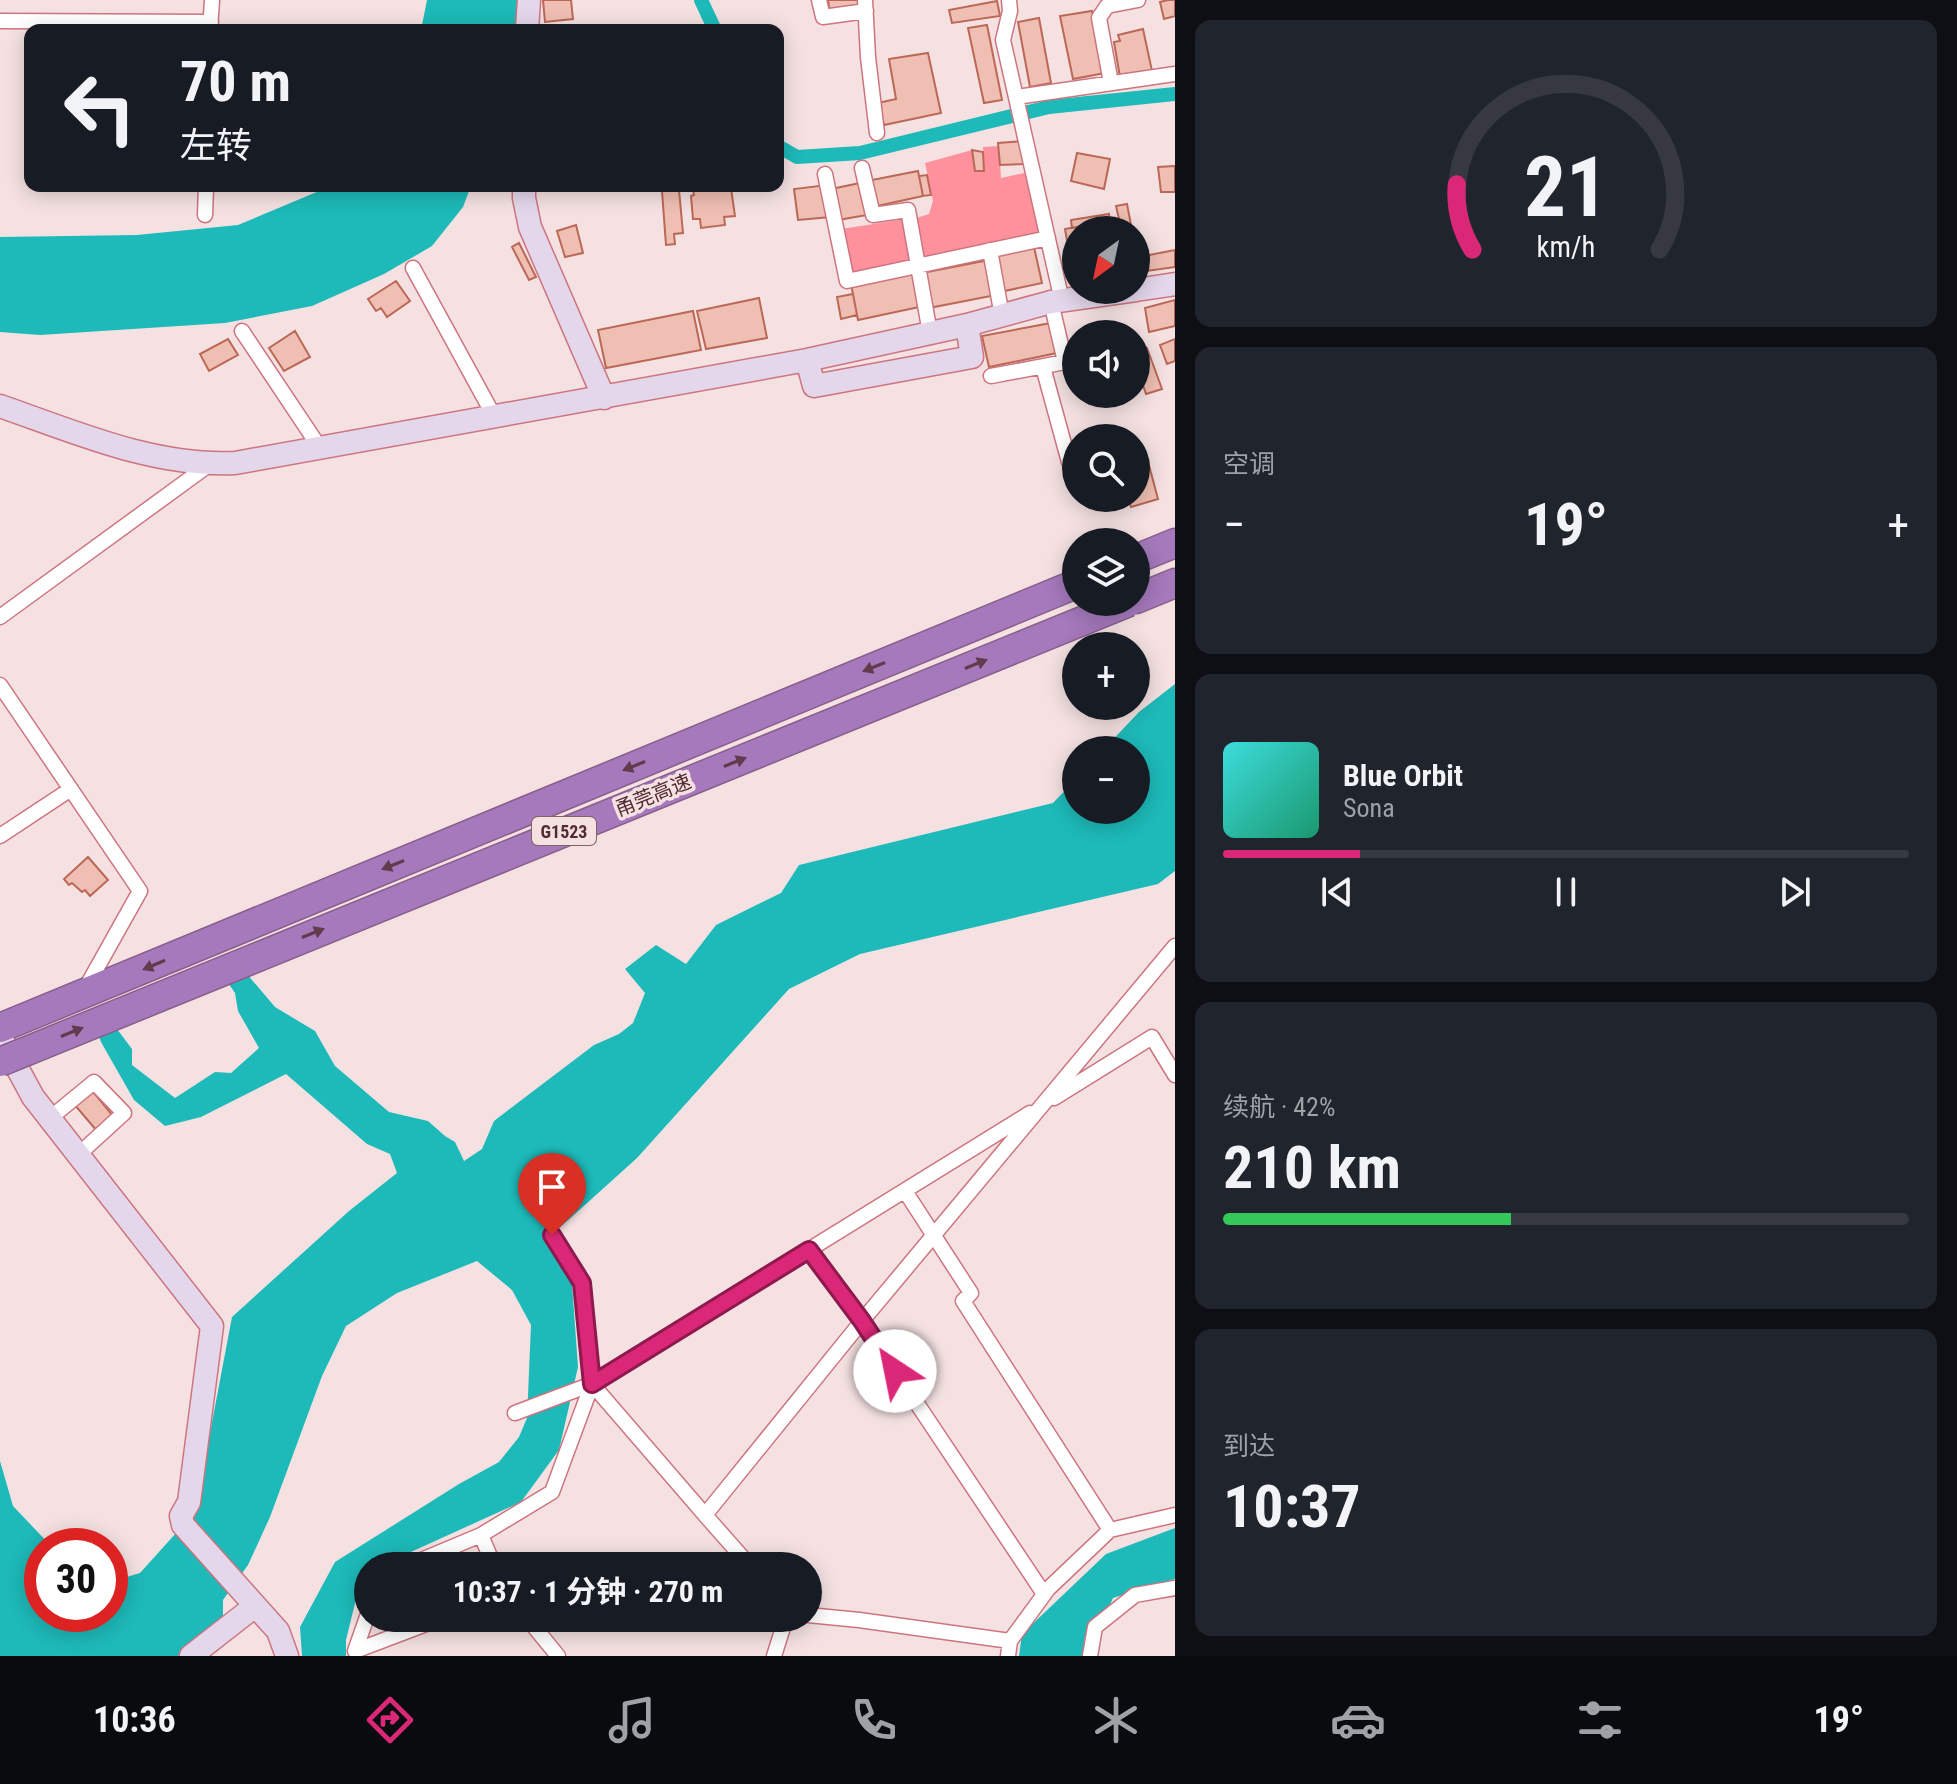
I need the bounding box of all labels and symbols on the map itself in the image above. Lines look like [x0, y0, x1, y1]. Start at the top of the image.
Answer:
north arrow [1062, 216, 1150, 304]
one-way arrow [964, 657, 988, 670]
one-way arrow [862, 661, 886, 674]
one-way arrow [723, 755, 747, 768]
one-way arrow [622, 759, 646, 772]
street label: 甬莞高速 [611, 769, 695, 821]
road number: G1523 [532, 817, 596, 845]
one-way arrow [381, 858, 405, 871]
one-way arrow [301, 927, 325, 940]
one-way arrow [142, 958, 165, 971]
one-way arrow [60, 1025, 84, 1038]
pin [518, 1153, 586, 1235]
position arrow [853, 1329, 937, 1413]
speed limit sign: 30 [24, 1528, 128, 1632]

